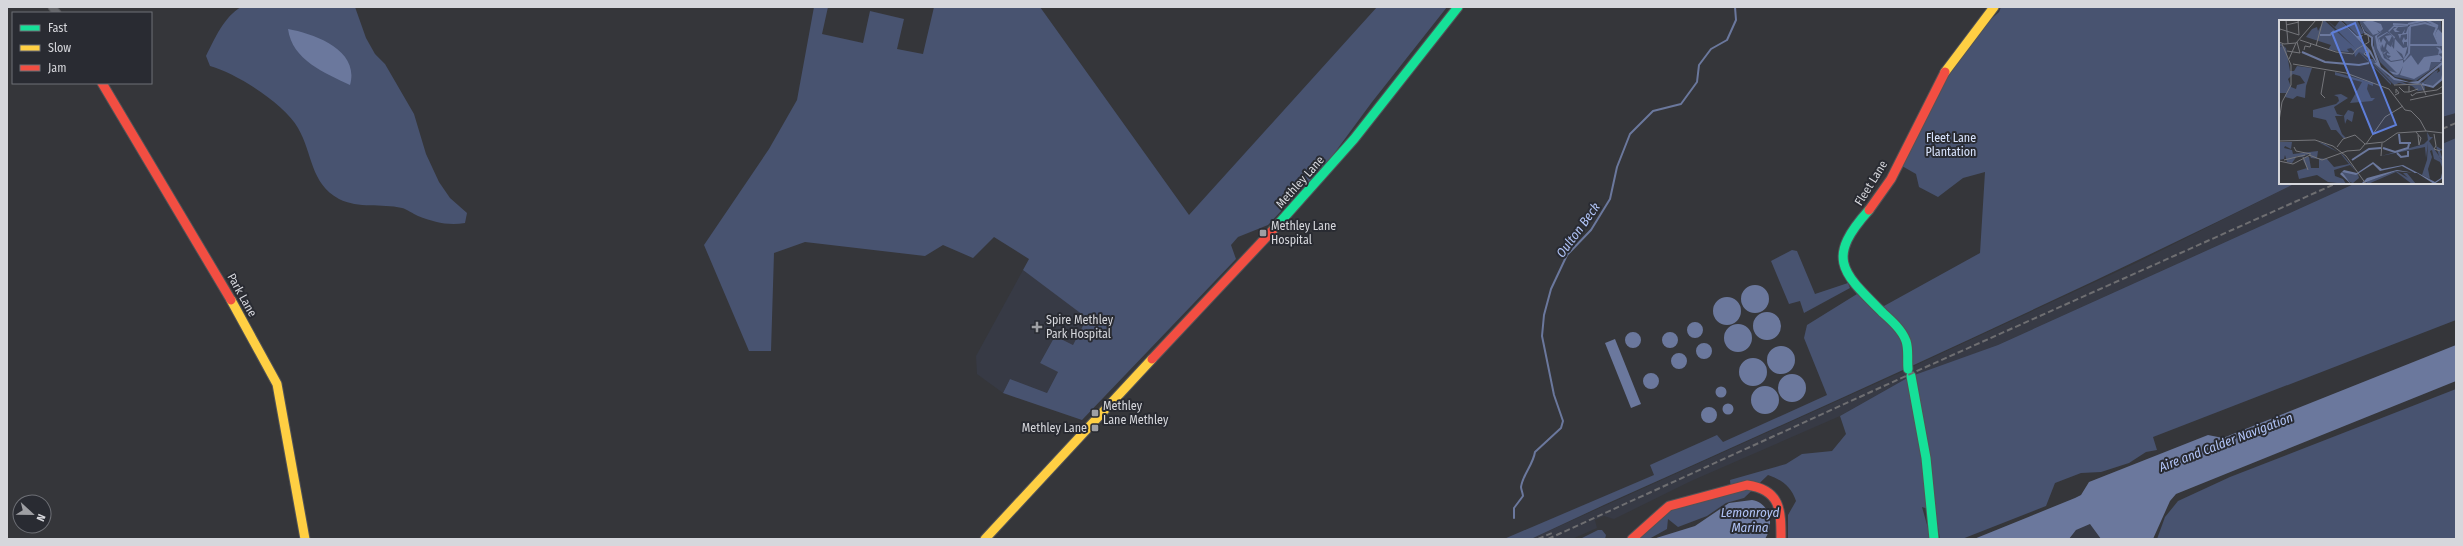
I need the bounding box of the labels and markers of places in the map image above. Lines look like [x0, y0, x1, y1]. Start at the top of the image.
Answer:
place label: Methley Lane Hospital [1271, 219, 1336, 247]
marker: Methley Lane Hospital [1258, 228, 1268, 238]
place label: Spire Methley Park Hospital [1046, 313, 1114, 341]
marker: Spire Methley Park Hospital [1031, 321, 1043, 333]
place label: Methley Lane Methley [1103, 399, 1169, 427]
marker: Methley Lane Methley [1090, 408, 1100, 418]
place label: Methley Lane [1022, 421, 1087, 435]
marker: Methley Lane [1090, 423, 1100, 433]

